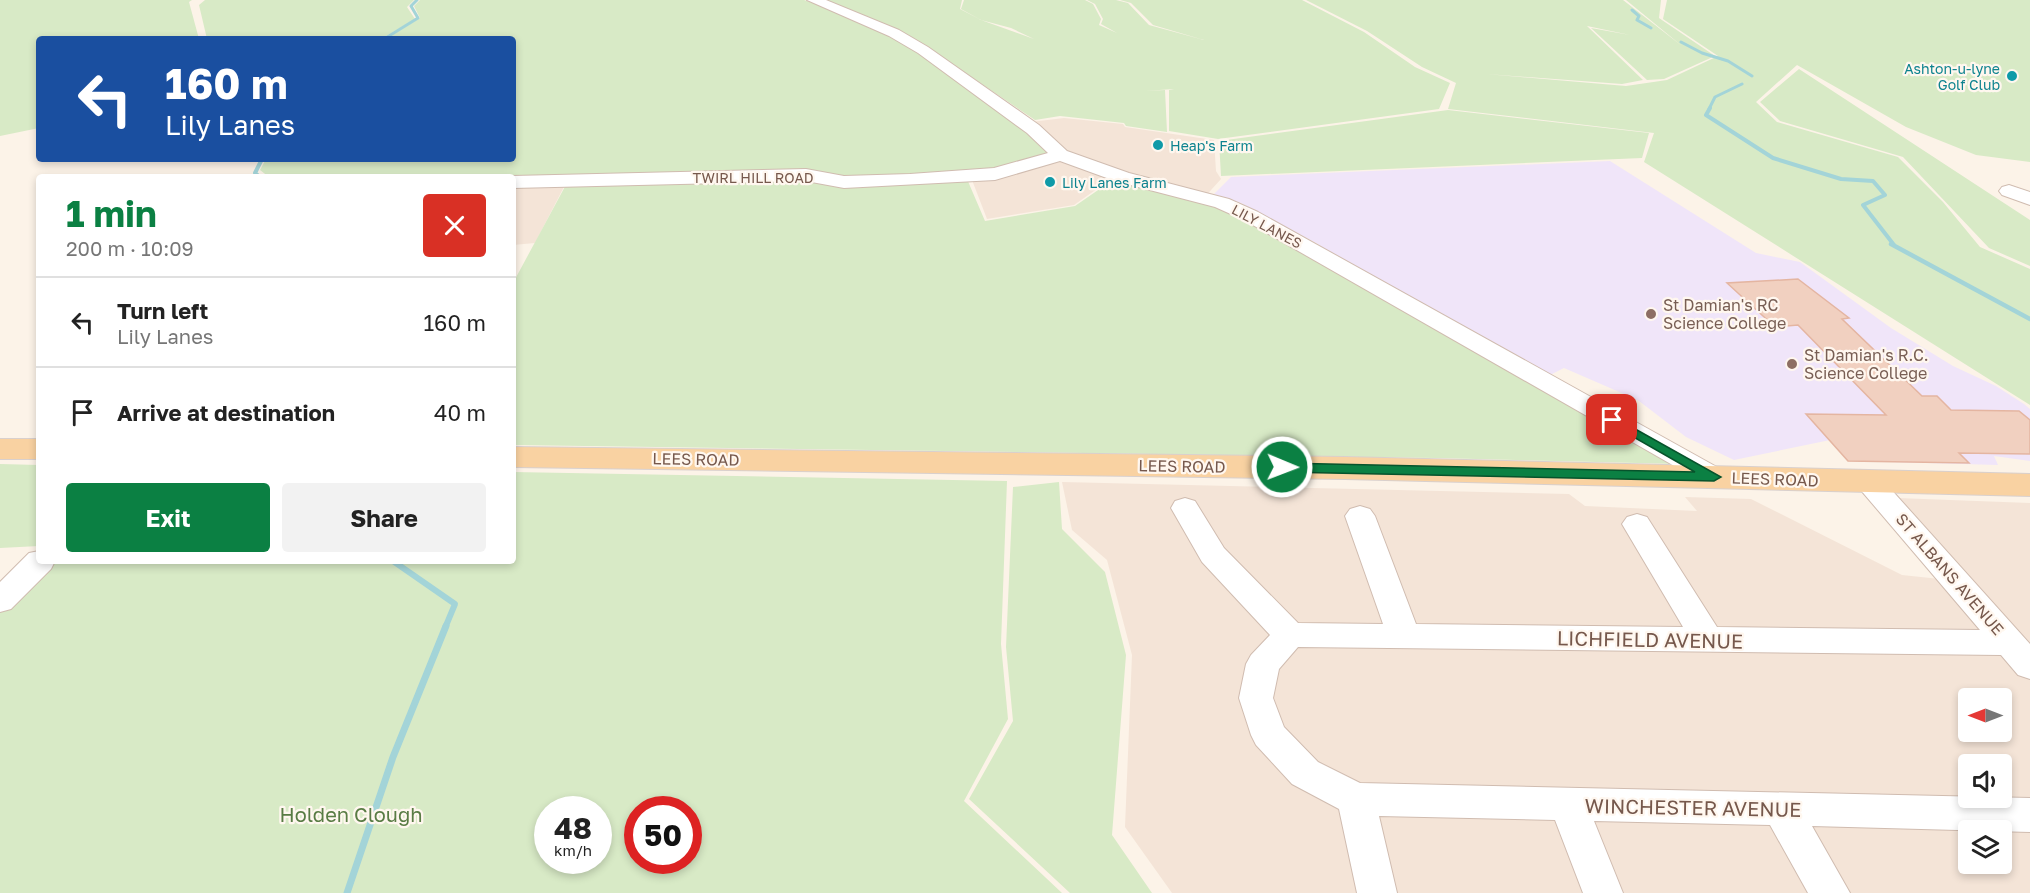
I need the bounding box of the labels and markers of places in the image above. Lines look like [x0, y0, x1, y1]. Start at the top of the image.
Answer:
place label: Ashton-u-lyne Golf Club [1904, 60, 2000, 93]
marker: Ashton-u-lyne Golf Club [2005, 69, 2019, 83]
place label: Heap's Farm [1170, 137, 1253, 154]
marker: Heap's Farm [1151, 138, 1165, 152]
place label: Lily Lanes Farm [1062, 174, 1167, 191]
marker: Lily Lanes Farm [1043, 175, 1057, 189]
place label: St Damian's RC Science College [1663, 295, 1786, 333]
marker: St Damian's RC Science College [1644, 307, 1658, 321]
place label: St Damian's R.C. Science College [1804, 345, 1928, 383]
marker: St Damian's R.C. Science College [1785, 357, 1799, 371]
pin [1586, 394, 1637, 445]

